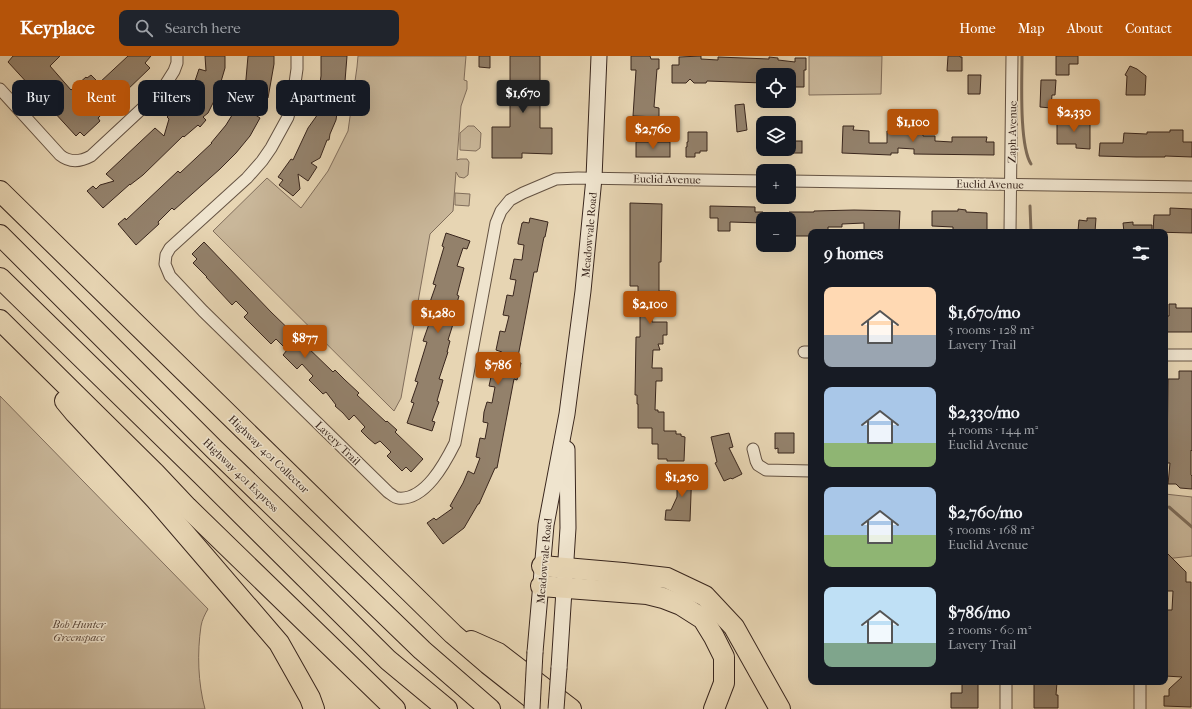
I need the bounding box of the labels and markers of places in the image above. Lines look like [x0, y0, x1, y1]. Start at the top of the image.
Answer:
pin: $1,670 [490, 80, 556, 114]
pin: $2,330 [1041, 99, 1107, 133]
pin: $1,100 [880, 109, 946, 143]
pin: $2,760 [620, 116, 686, 150]
pin: $2,100 [617, 291, 683, 325]
pin: $1,280 [405, 300, 471, 334]
pin: $877 [281, 325, 329, 359]
pin: $786 [474, 352, 522, 386]
pin: $1,250 [649, 464, 715, 498]

